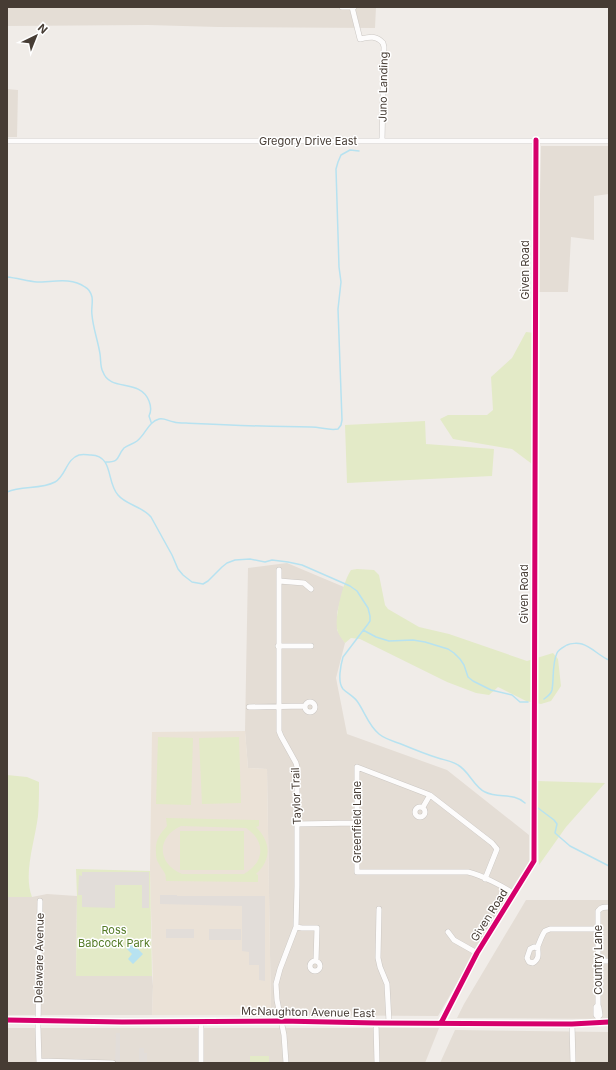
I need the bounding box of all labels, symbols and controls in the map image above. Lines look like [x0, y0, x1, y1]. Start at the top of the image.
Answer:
north arrow [16, 16, 56, 56]
text: N [35, 21, 51, 37]
street label: Juno Landing [375, 52, 391, 122]
street label: Gregory Drive East [259, 134, 357, 148]
street label: Given Road [518, 240, 532, 300]
street label: Given Road [517, 564, 531, 624]
street label: Taylor Trail [288, 767, 304, 825]
street label: Greenfield Lane [350, 781, 364, 863]
street label: Given Road [467, 886, 511, 944]
street label: Delaware Avenue [31, 913, 47, 1003]
park label: Ross Babcock Park [78, 923, 150, 950]
street label: Country Lane [591, 925, 605, 995]
street label: McNaughton Avenue East [241, 1004, 376, 1020]

